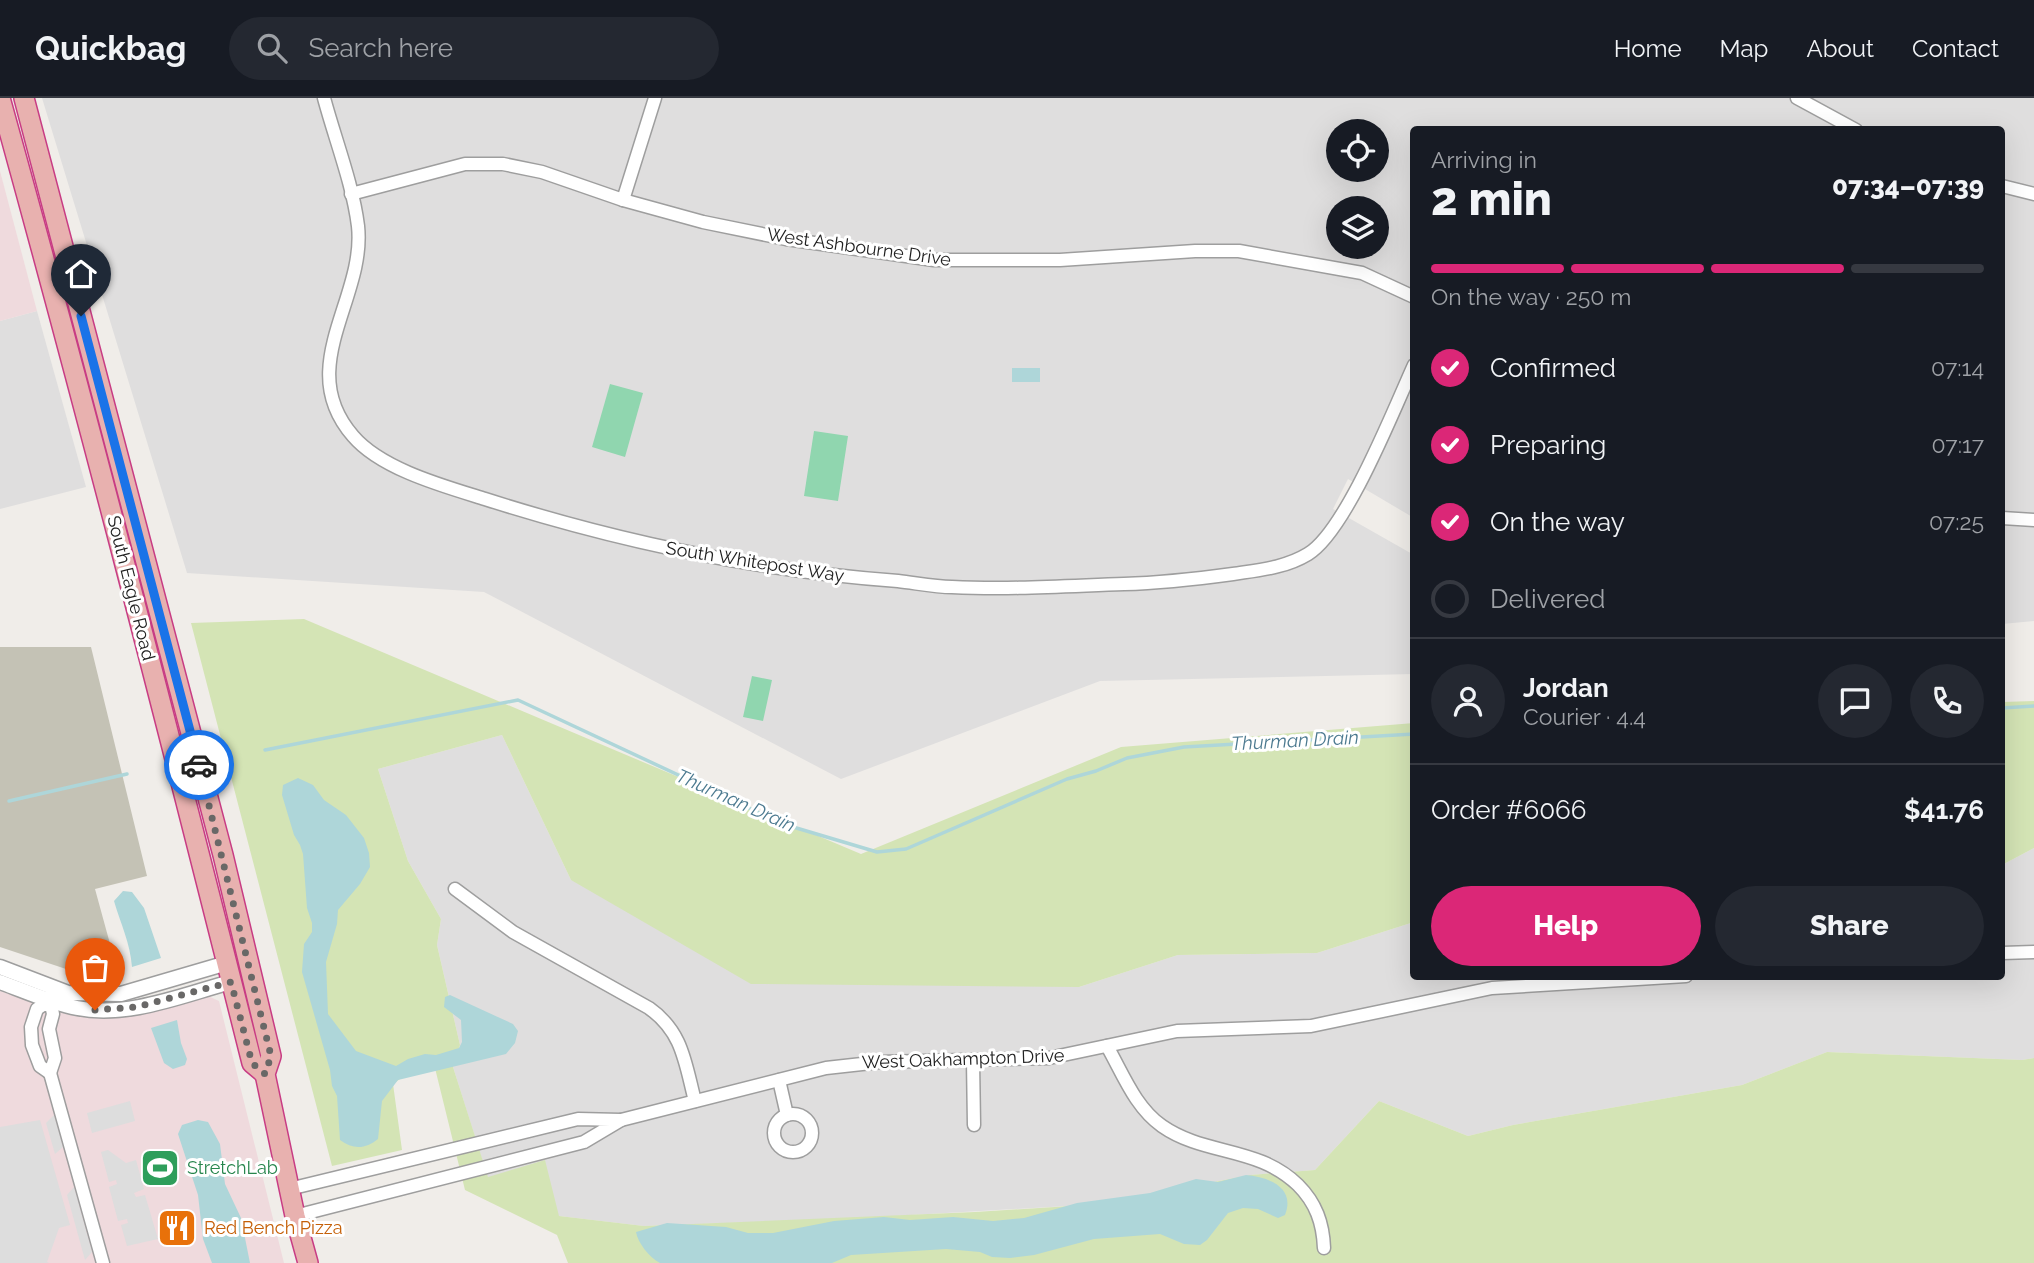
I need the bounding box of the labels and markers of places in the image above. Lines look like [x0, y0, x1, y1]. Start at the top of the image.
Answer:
pin [51, 244, 111, 316]
pin [65, 938, 125, 1010]
sports icon: StretchLab [139, 1147, 181, 1189]
place label: StretchLab [187, 1157, 278, 1178]
restaurant icon: Red Bench Pizza [156, 1207, 198, 1249]
place label: Red Bench Pizza [204, 1217, 342, 1238]

